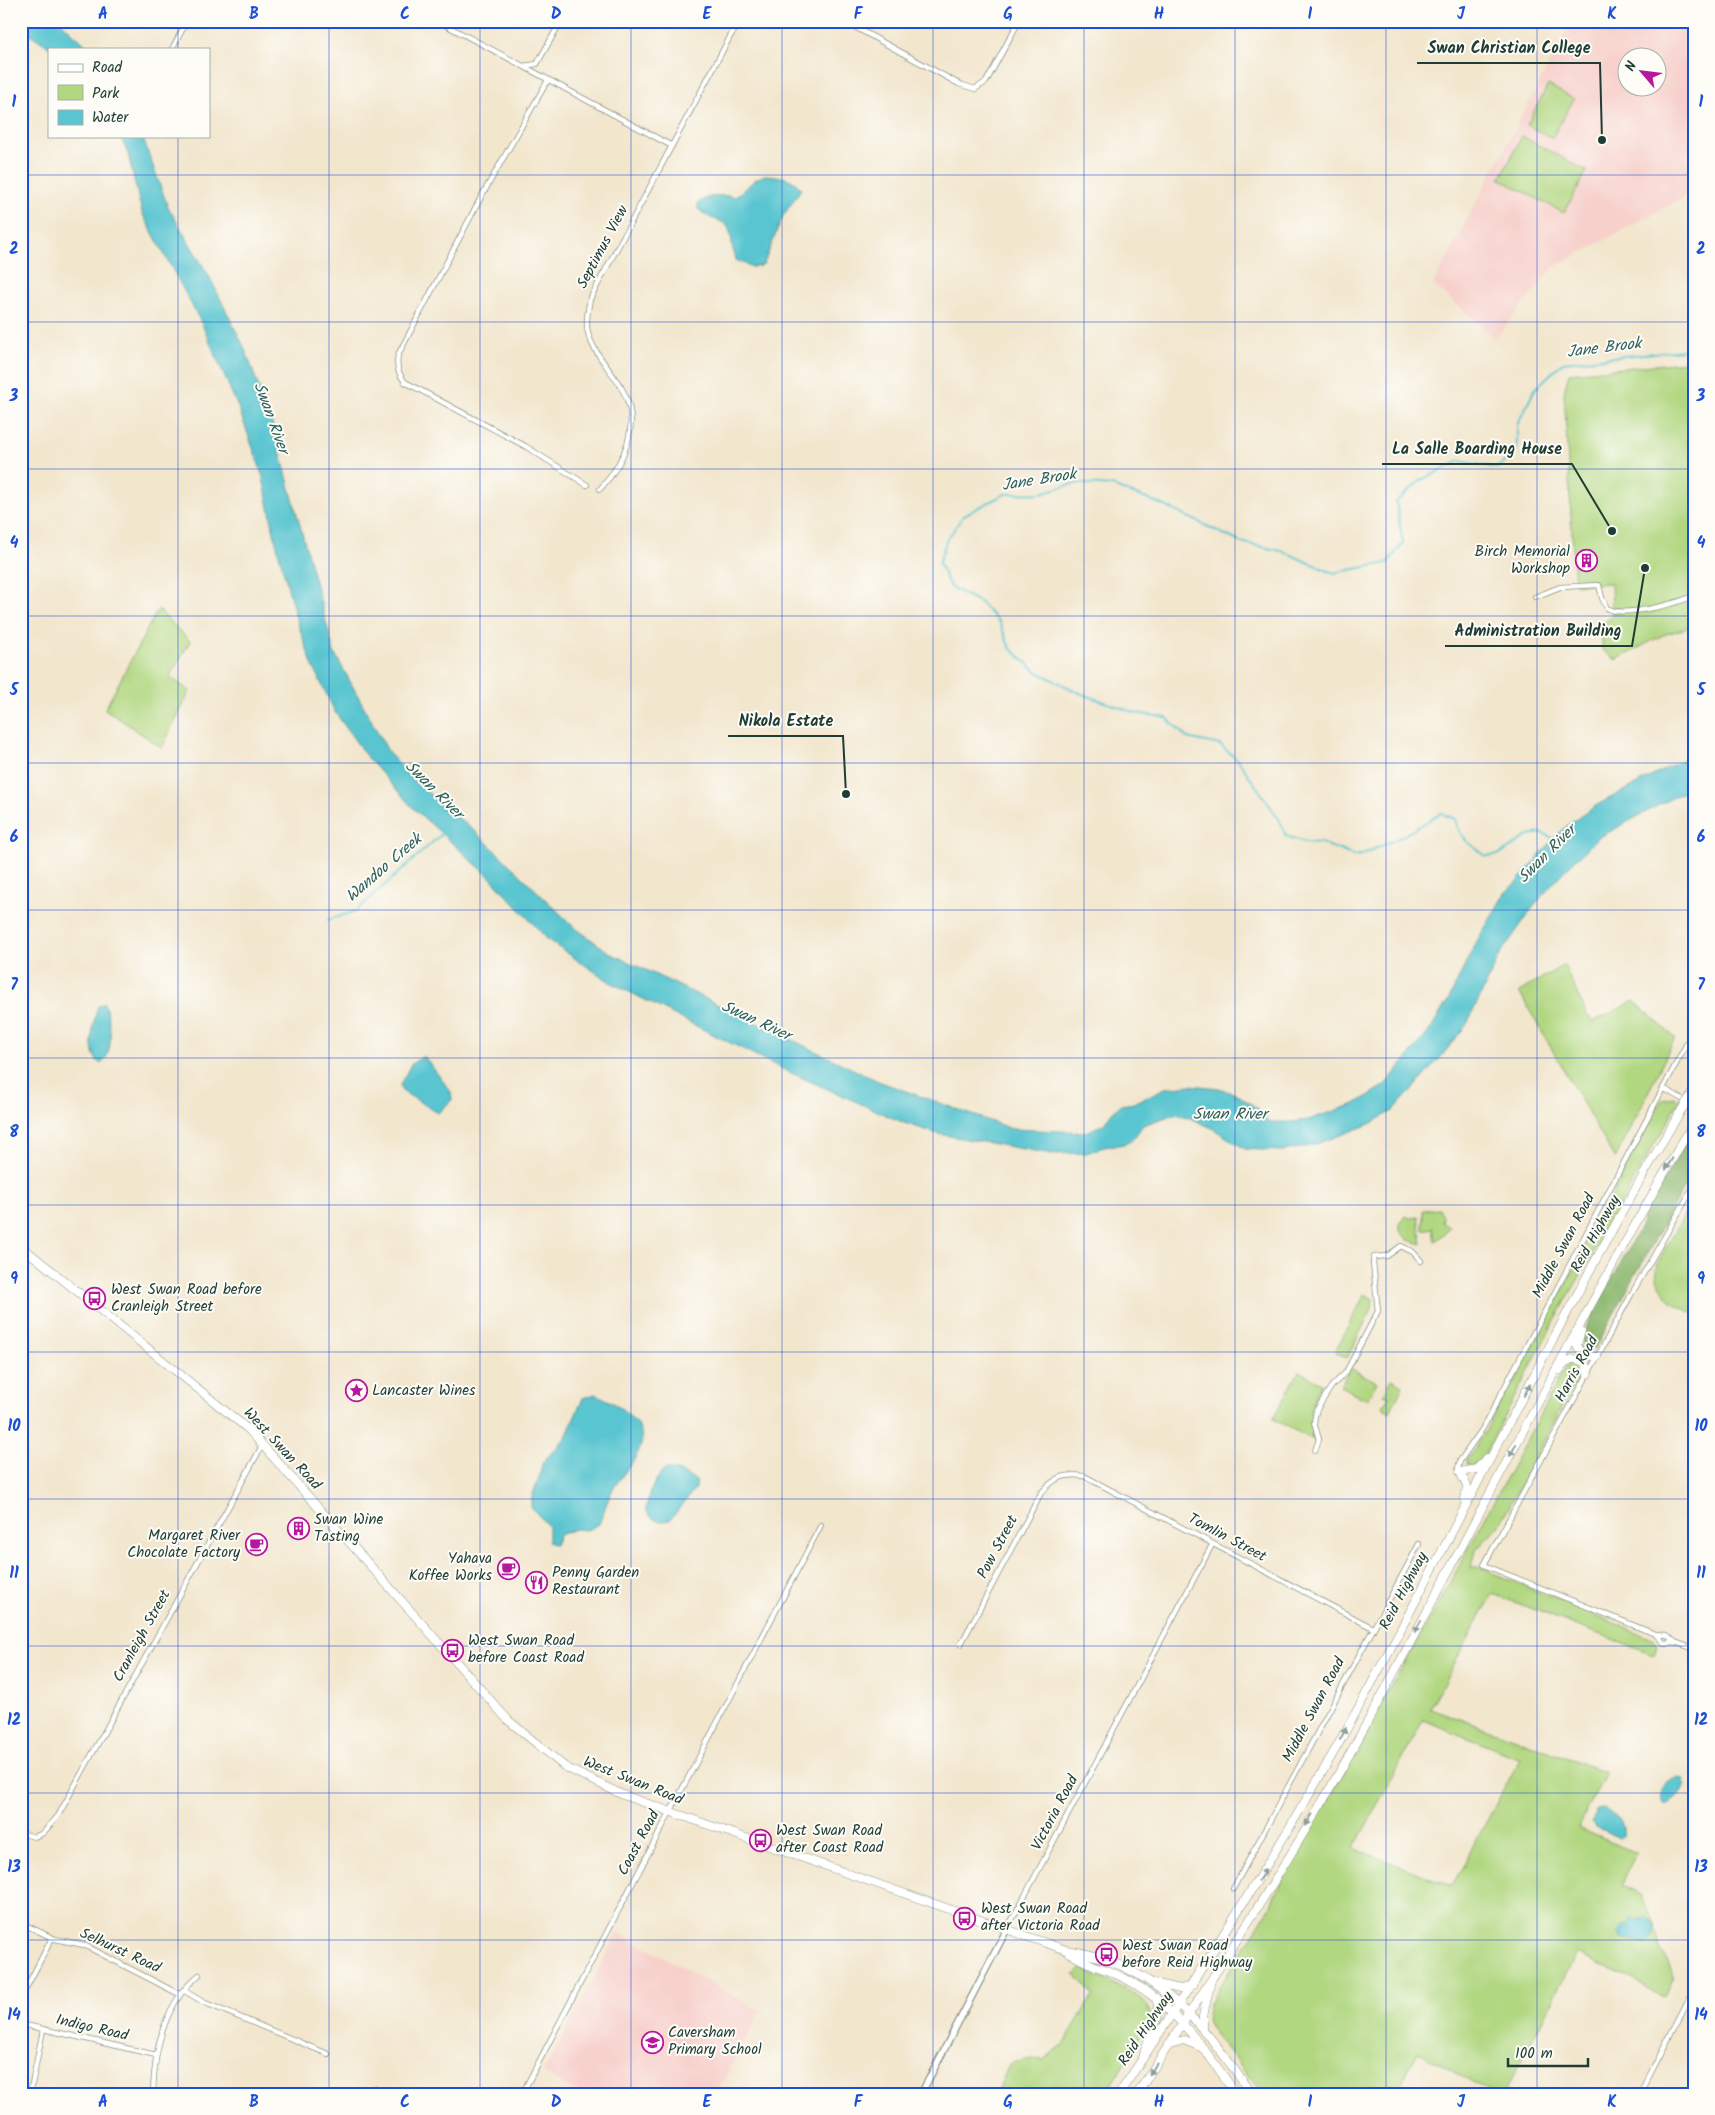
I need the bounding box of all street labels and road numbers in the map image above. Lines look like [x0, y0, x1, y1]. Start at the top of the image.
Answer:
street label: Septimus View [571, 200, 635, 293]
street label: Middle Swan Road [1526, 1189, 1602, 1303]
street label: Reid Highway [1565, 1190, 1628, 1277]
street label: Harris Road [1549, 1331, 1605, 1407]
street label: West Swan Road [237, 1402, 327, 1496]
street label: Tomlin Street [1183, 1507, 1271, 1569]
street label: Pow Street [971, 1511, 1025, 1583]
street label: Reid Highway [1373, 1547, 1435, 1634]
street label: Cranleigh Street [107, 1585, 177, 1687]
street label: Middle Swan Road [1276, 1653, 1352, 1767]
street label: West Swan Road [579, 1750, 687, 1812]
street label: Victoria Road [1025, 1771, 1085, 1855]
street label: Coast Road [612, 1806, 667, 1880]
street label: Selhurst Road [76, 1922, 165, 1980]
street label: Reid Highway [1112, 1986, 1180, 2071]
street label: Indigo Road [53, 2008, 131, 2048]

